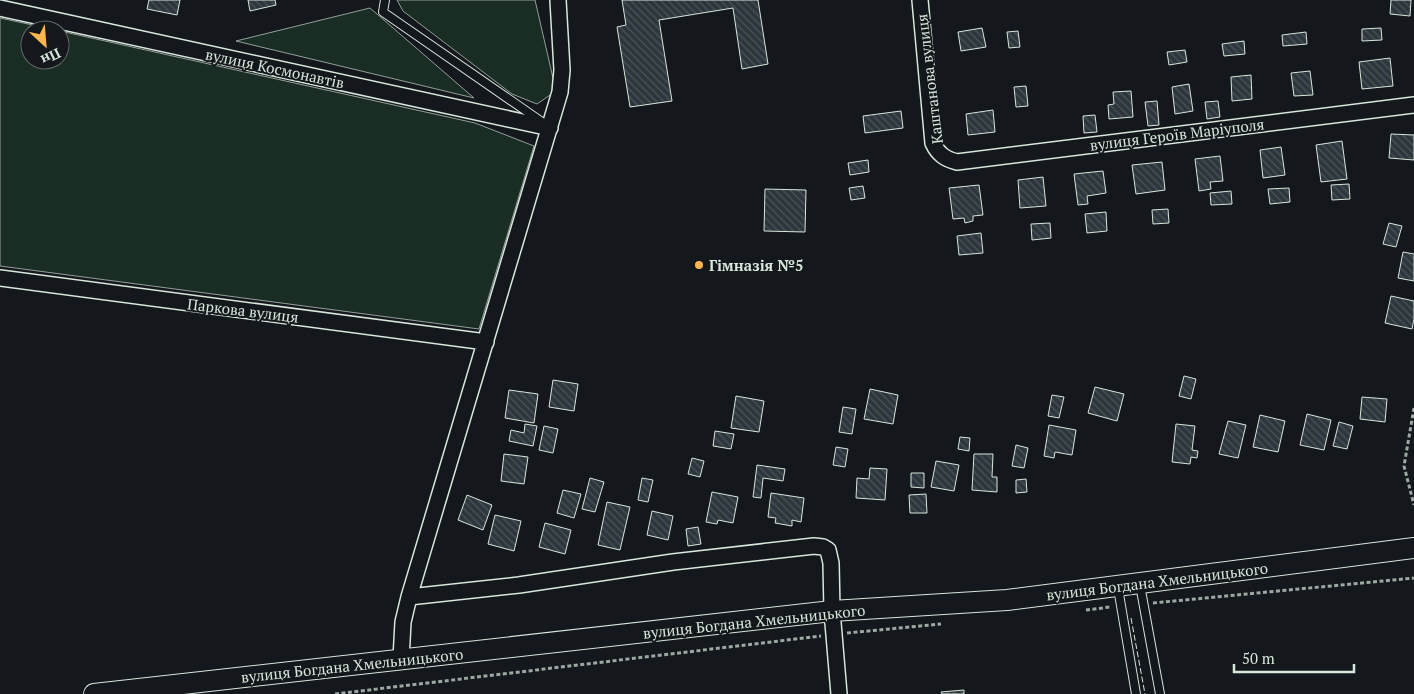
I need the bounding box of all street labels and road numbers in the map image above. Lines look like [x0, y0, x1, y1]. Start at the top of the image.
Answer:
street label: Каштанова вулиця [911, 13, 947, 145]
street label: вулиця Космонавтів [204, 44, 346, 93]
street label: вулиця Героїв Маріуполя [1089, 113, 1265, 155]
street label: Паркова вулиця [186, 293, 300, 327]
street label: вулиця Богдана Хмельницького [1045, 557, 1269, 605]
street label: вулиця Богдана Хмельницького [642, 599, 866, 643]
street label: вулиця Богдана Хмельницького [240, 643, 464, 687]

